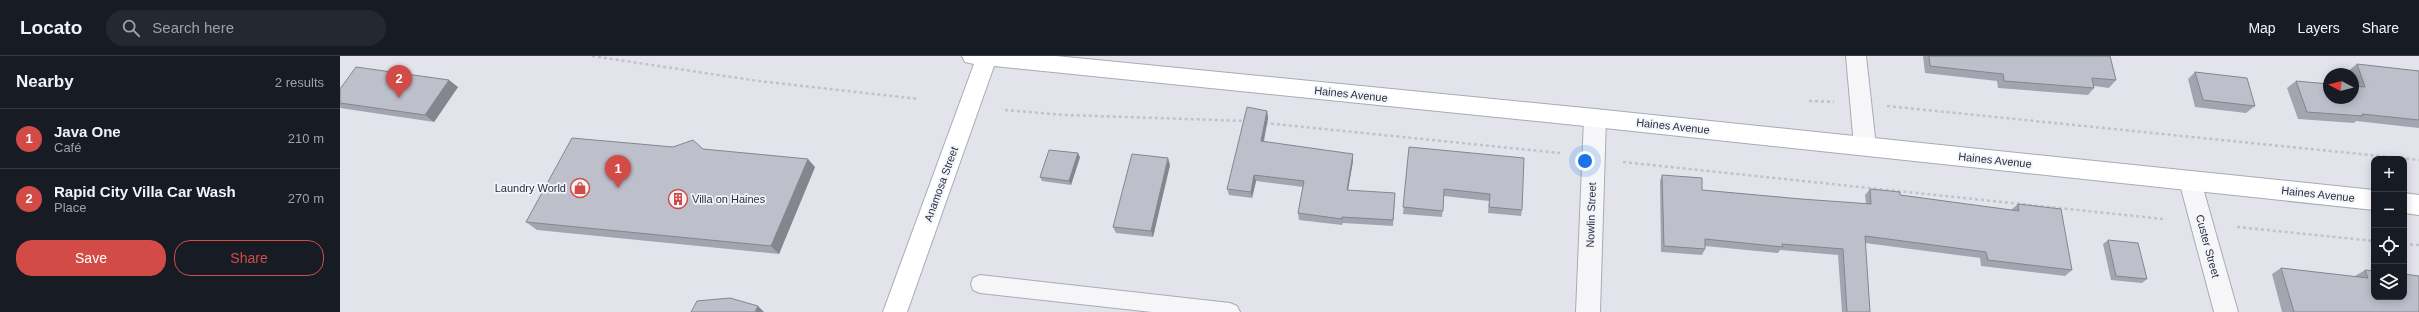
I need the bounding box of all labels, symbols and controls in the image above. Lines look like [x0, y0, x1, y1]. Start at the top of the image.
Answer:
search box [106, 10, 386, 46]
text: Locato [20, 17, 82, 38]
icon: search [120, 17, 142, 39]
text: Search here [152, 19, 234, 36]
text: Map [2248, 20, 2276, 36]
text: Layers [2298, 20, 2340, 36]
text: Share [2362, 20, 2399, 36]
pin: 2 [386, 65, 412, 98]
north arrow [2323, 68, 2359, 104]
text: Nearby [16, 72, 74, 91]
text: 2 results [275, 75, 324, 90]
street label: Haines Avenue [1314, 84, 1388, 104]
street label: Haines Avenue [1636, 116, 1710, 136]
text: Java One [54, 123, 121, 140]
text: 1 [25, 131, 33, 146]
text: 210 m [288, 131, 324, 146]
text: Café [54, 140, 81, 155]
street label: Anamosa Street [922, 145, 960, 223]
street label: Haines Avenue [1958, 150, 2032, 170]
your location [1575, 151, 1595, 171]
pin: 1 [605, 155, 631, 188]
map controls [2371, 156, 2407, 300]
button: + [2371, 156, 2407, 192]
shop icon: Laundry World [569, 177, 591, 199]
place label: Laundry World [495, 182, 566, 194]
street label: Nowlin Street [1584, 182, 1598, 248]
text: Rapid City Villa Car Wash [54, 183, 236, 200]
street label: Haines Avenue [2281, 184, 2355, 204]
building icon: Villa on Haines [667, 188, 689, 210]
text: 2 [25, 191, 33, 206]
text: 270 m [288, 191, 324, 206]
button: − [2371, 192, 2407, 228]
place label: Villa on Haines [692, 193, 766, 205]
text: Place [54, 200, 87, 215]
street label: Custer Street [2194, 213, 2222, 279]
button: locate [2371, 228, 2407, 264]
button: Save [16, 240, 166, 276]
button: Share [174, 240, 324, 276]
button: layers [2371, 264, 2407, 300]

